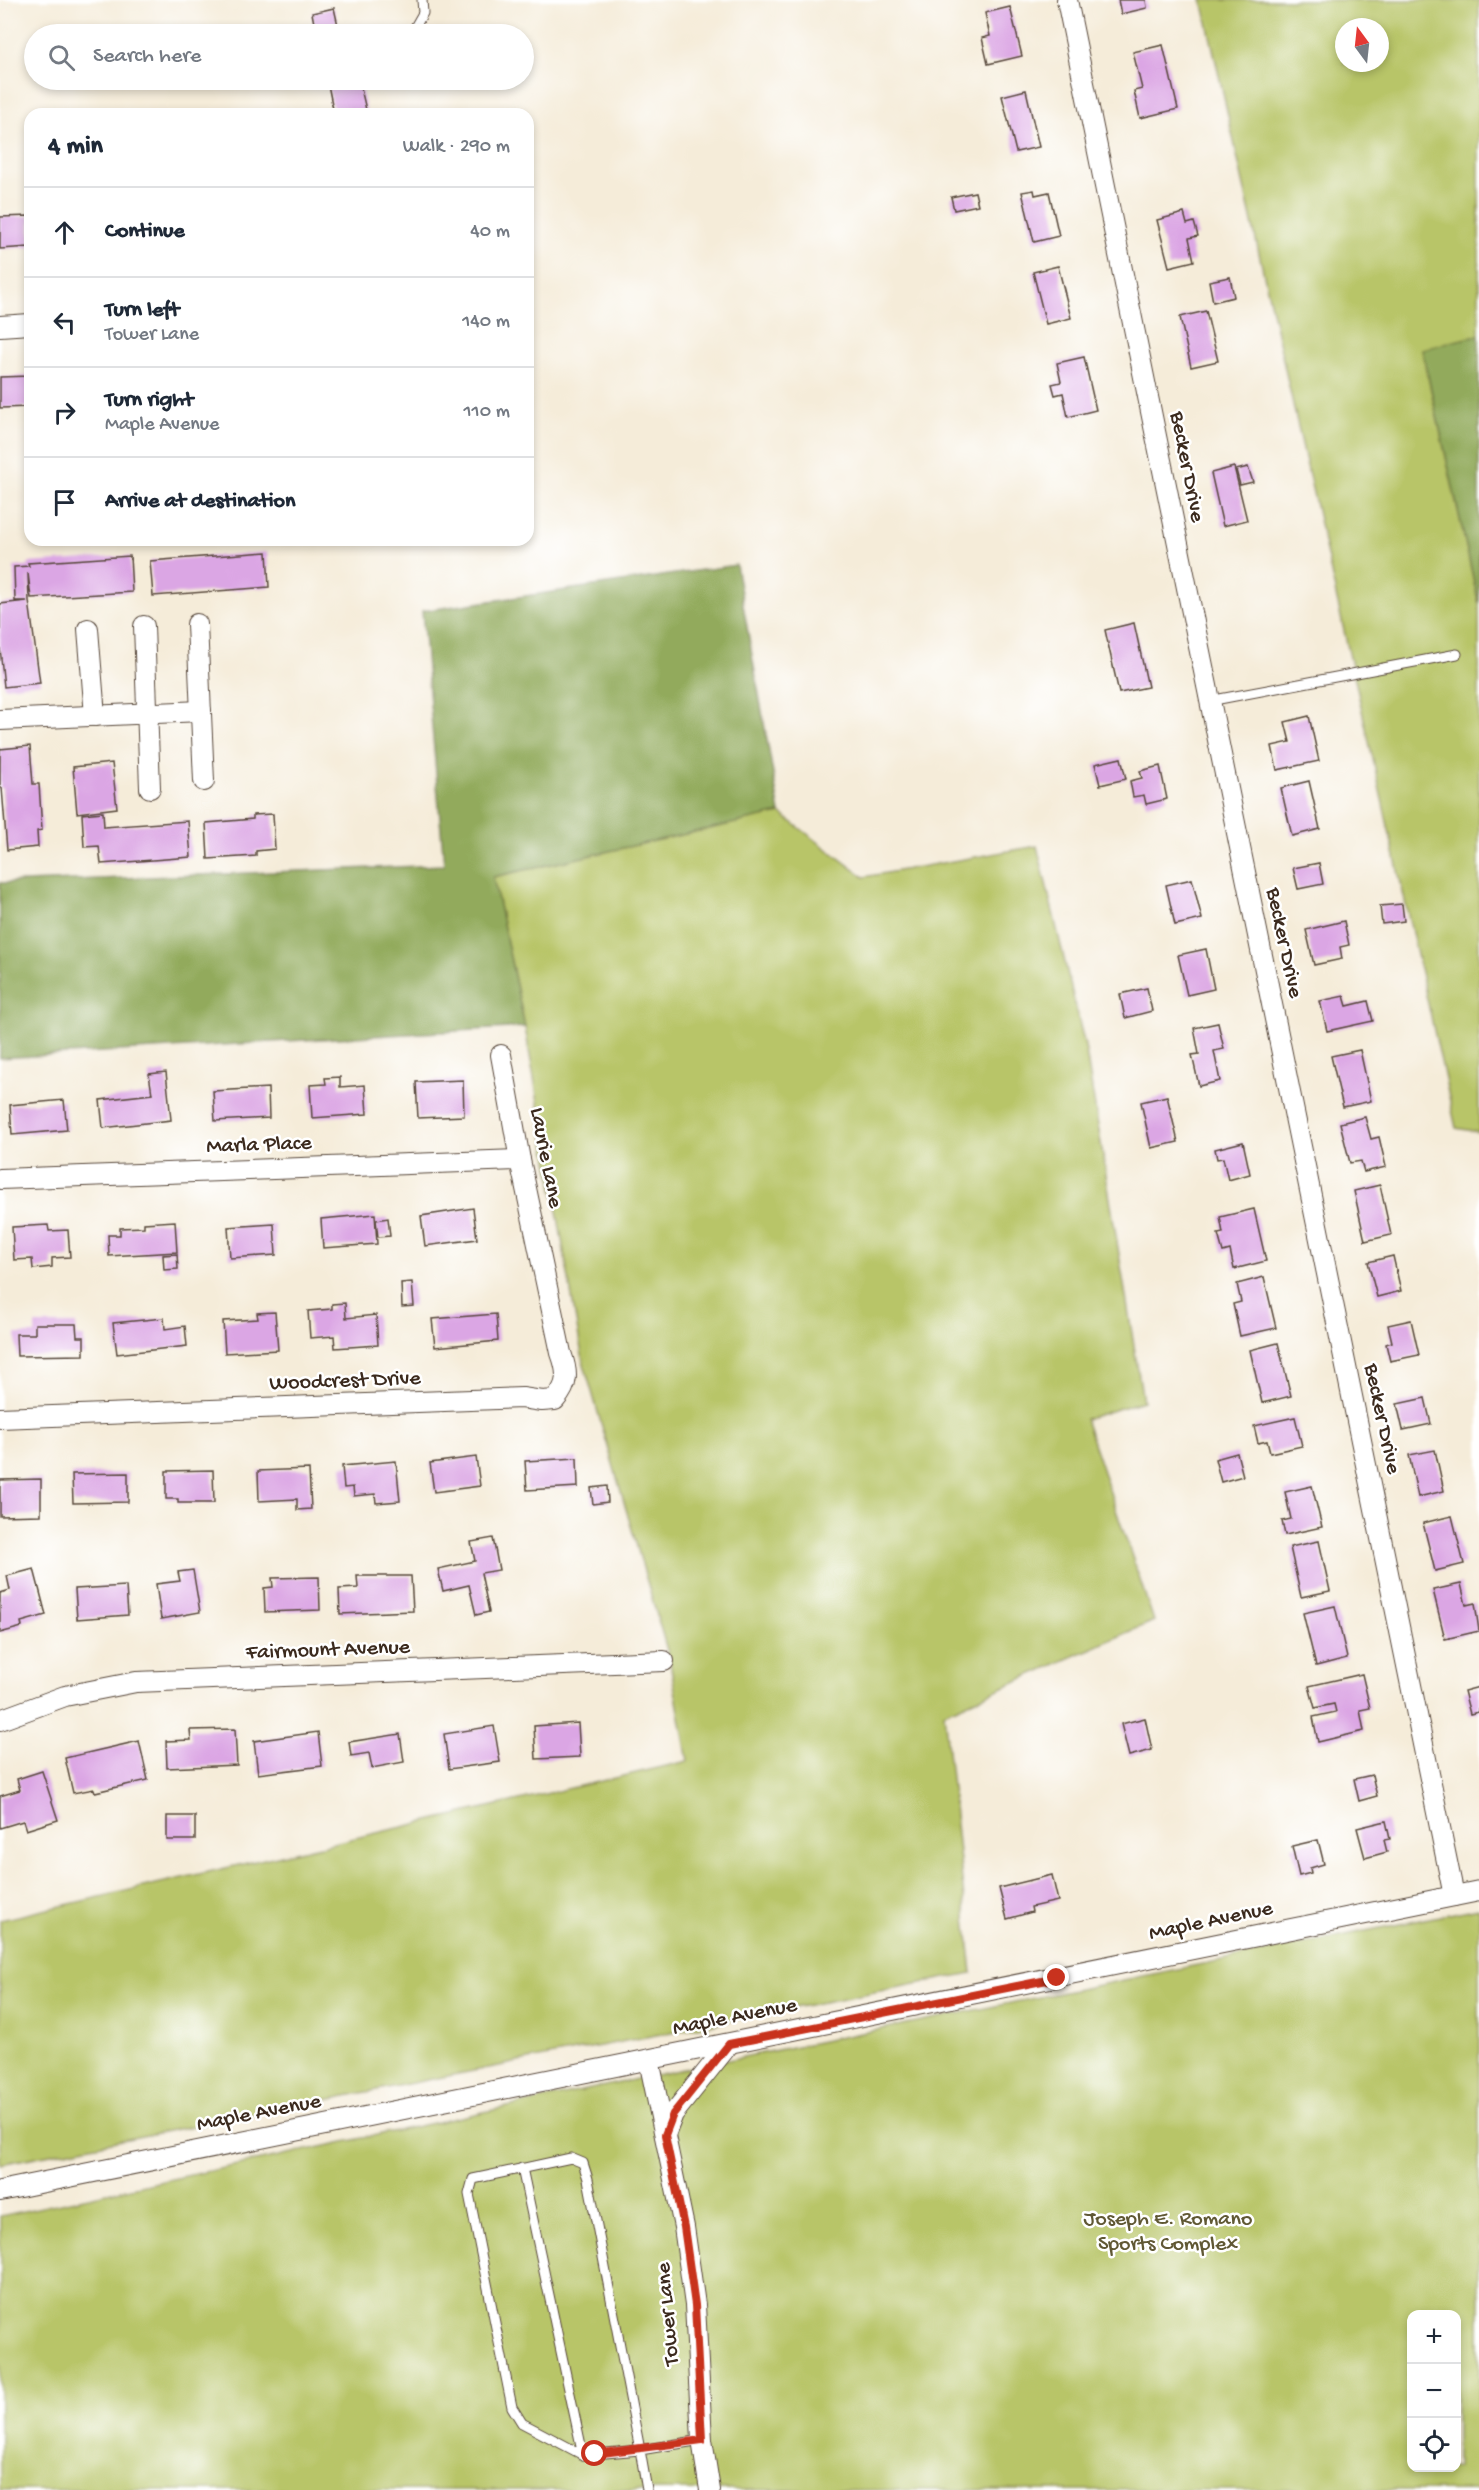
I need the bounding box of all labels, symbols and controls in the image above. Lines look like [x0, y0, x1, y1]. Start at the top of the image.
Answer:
north arrow [1335, 18, 1389, 72]
search box [24, 24, 534, 90]
icon: search [45, 41, 78, 74]
text: Search here [93, 44, 201, 70]
text: 4 min [48, 132, 103, 163]
text: Walk · 290 m [403, 136, 510, 159]
icon: ahead [48, 216, 81, 249]
text: Continue [105, 219, 185, 245]
text: 40 m [470, 221, 510, 244]
text: Turn left [105, 298, 179, 324]
icon: left [48, 306, 81, 339]
text: 140 m [462, 311, 510, 334]
text: Tower Lane [105, 324, 199, 347]
text: Turn right [105, 388, 193, 414]
icon: right [48, 396, 81, 429]
text: 110 m [464, 401, 510, 424]
street label: Becker Drive [1162, 408, 1210, 525]
text: Maple Avenue [105, 414, 219, 437]
icon: arrive [48, 486, 81, 519]
text: Arrive at destination [105, 489, 295, 515]
street label: Becker Drive [1258, 884, 1308, 1001]
street label: Laurie Lane [523, 1106, 568, 1211]
street label: Marla Place [206, 1131, 313, 1161]
street label: Becker Drive [1356, 1360, 1406, 1477]
street label: Woodcrest Drive [269, 1366, 422, 1398]
street label: Fairmount Avenue [244, 1635, 411, 1667]
street label: Maple Avenue [1147, 1896, 1276, 1948]
route end [1043, 1964, 1069, 1990]
street label: Maple Avenue [671, 1993, 800, 2043]
street label: Maple Avenue [195, 2089, 324, 2139]
park label: Joseph E. Romano Sports Complex [1084, 2207, 1252, 2258]
street label: Tower Lane [651, 2261, 687, 2369]
map controls [1407, 2310, 1461, 2472]
button: + [1407, 2310, 1461, 2364]
button: − [1407, 2364, 1461, 2418]
button: locate [1407, 2418, 1461, 2472]
route start [581, 2440, 607, 2466]

